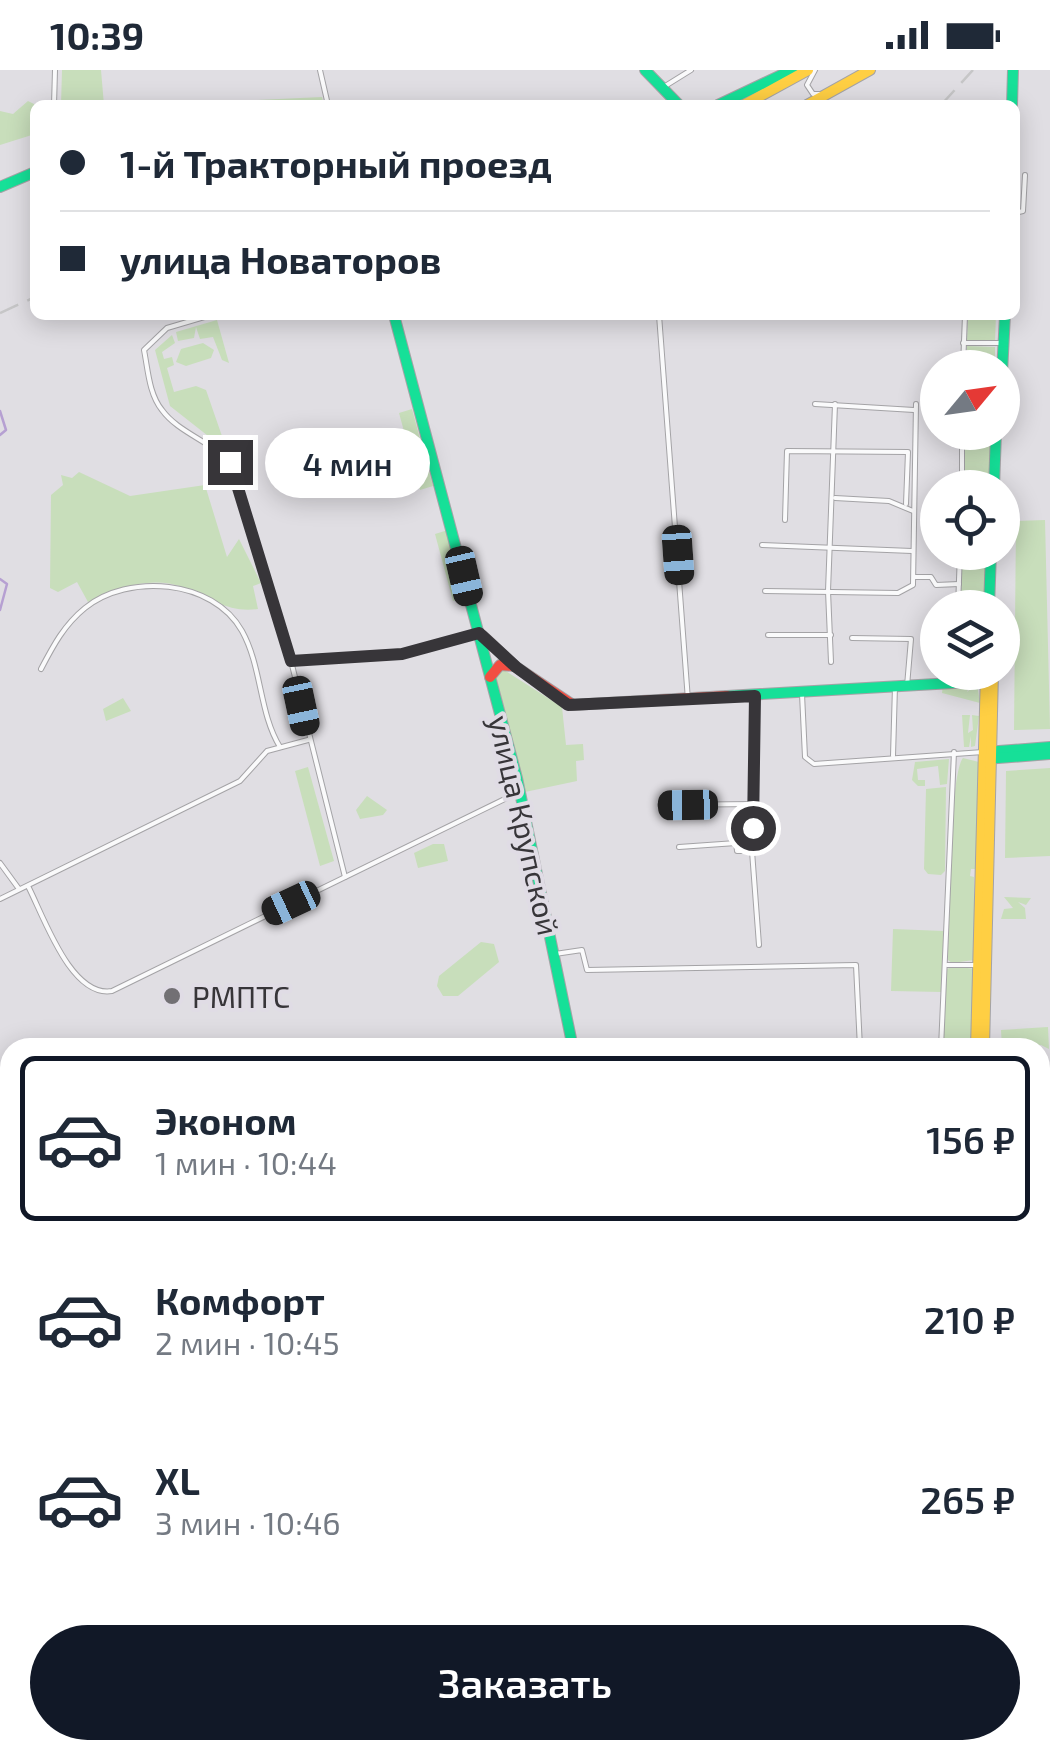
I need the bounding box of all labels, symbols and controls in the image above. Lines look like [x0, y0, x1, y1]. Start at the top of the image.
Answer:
text: 10:39 [50, 12, 144, 58]
text: 1-й Тракторный проезд [120, 140, 552, 186]
text: улица Новаторов [120, 236, 441, 282]
north arrow [920, 350, 1020, 450]
map controls [920, 350, 1020, 690]
callout: 4 мин [265, 427, 430, 497]
route end [208, 440, 253, 485]
text: 4 мин [303, 444, 392, 482]
button: locate [920, 470, 1020, 570]
car [661, 524, 695, 586]
car [443, 543, 485, 609]
button: layers [920, 590, 1020, 690]
car [280, 674, 322, 738]
street label: улица Крупской [481, 712, 568, 939]
car [658, 789, 718, 821]
route start [731, 806, 776, 851]
car [257, 877, 325, 929]
place label: РМПТС [192, 978, 290, 1014]
marker: РМПТС [161, 985, 183, 1007]
icon: car [35, 1094, 125, 1184]
text: Эконом [155, 1097, 297, 1143]
text: 156 ₽ [926, 1116, 1015, 1162]
text: 1 мин · 10:44 [155, 1143, 337, 1181]
icon: car [35, 1274, 125, 1364]
text: Комфорт [155, 1277, 325, 1323]
text: 210 ₽ [924, 1296, 1015, 1342]
text: 2 мин · 10:45 [155, 1323, 340, 1361]
icon: car [35, 1454, 125, 1544]
text: XL [155, 1457, 200, 1503]
text: 265 ₽ [920, 1476, 1015, 1522]
text: 3 мин · 10:46 [155, 1503, 341, 1541]
button: Заказать [30, 1625, 1020, 1740]

